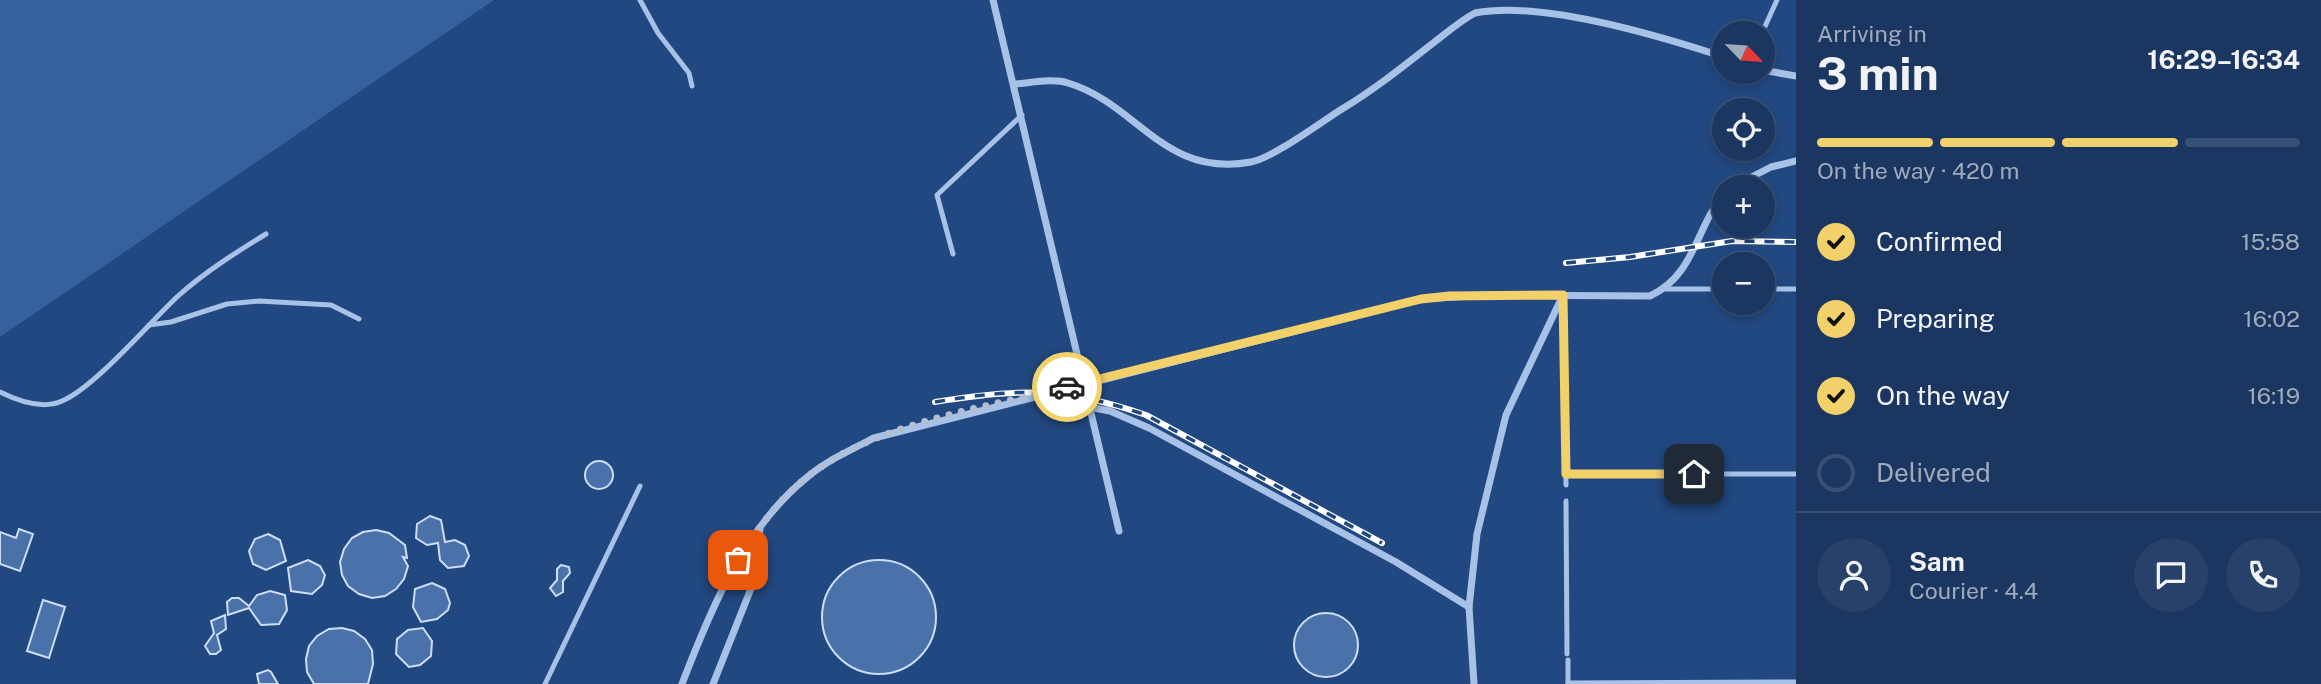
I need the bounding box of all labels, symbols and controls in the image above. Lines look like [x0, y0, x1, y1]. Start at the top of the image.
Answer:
text: Arriving in [1817, 20, 1927, 47]
north arrow [1712, 21, 1774, 84]
map controls [1712, 21, 1775, 315]
text: 16:29–16:34 [2147, 44, 2300, 75]
text: 3 min [1817, 46, 1939, 100]
button: locate [1712, 98, 1775, 161]
text: On the way · 420 m [1817, 157, 2019, 184]
button: + [1712, 175, 1775, 238]
icon: check [1817, 223, 1855, 261]
text: Confirmed [1876, 226, 2003, 257]
text: 15:58 [2241, 228, 2300, 255]
button: − [1712, 252, 1775, 315]
icon: check [1817, 300, 1855, 338]
text: Preparing [1876, 303, 1995, 334]
text: 16:02 [2243, 305, 2300, 332]
courier [1032, 352, 1102, 422]
icon: car [1048, 368, 1086, 406]
icon: check [1817, 377, 1855, 415]
text: On the way [1876, 380, 2010, 411]
text: 16:19 [2247, 382, 2300, 409]
pin [1664, 444, 1724, 504]
icon: home [1675, 455, 1713, 493]
text: Delivered [1876, 457, 1991, 488]
pin [708, 530, 768, 590]
button: person [1817, 538, 1891, 612]
button: chat [2134, 538, 2208, 612]
button: phone [2226, 538, 2300, 612]
icon: bag [719, 541, 757, 579]
text: Sam [1909, 546, 1965, 577]
text: Courier · 4.4 [1909, 577, 2038, 604]

